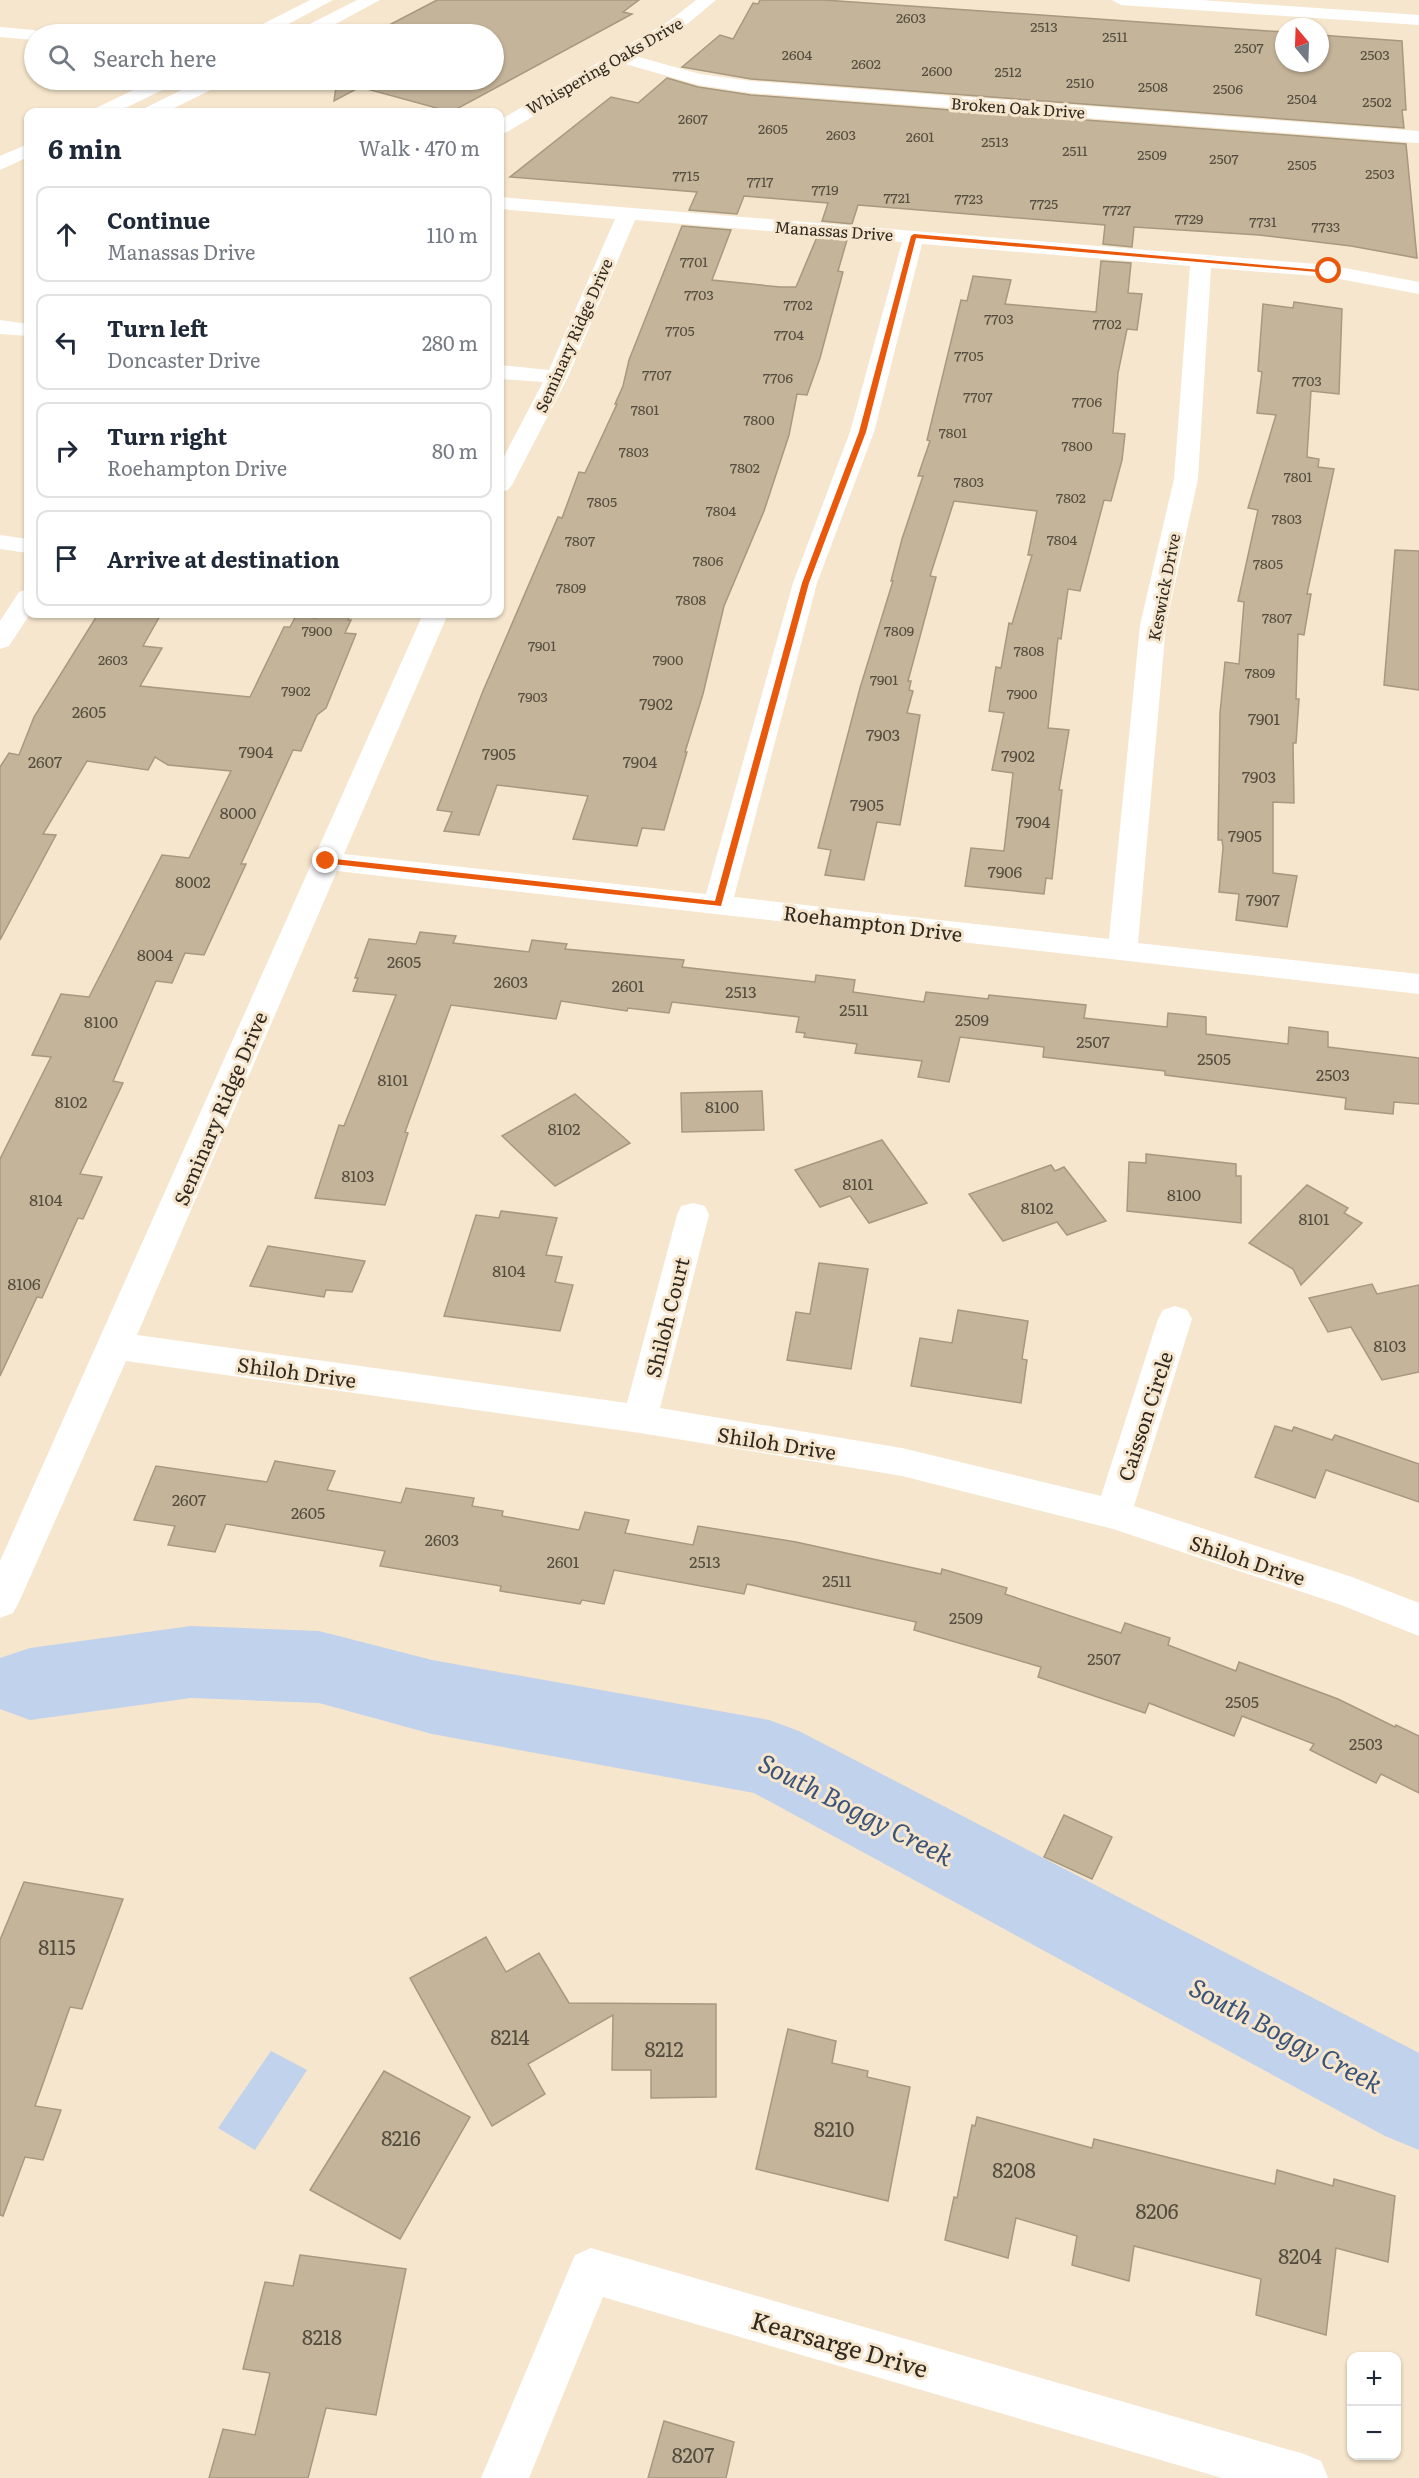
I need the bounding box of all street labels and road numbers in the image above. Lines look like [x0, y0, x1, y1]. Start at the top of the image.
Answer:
street label: Whispering Oaks Drive [521, 10, 687, 120]
street label: Broken Oak Drive [950, 90, 1086, 124]
street label: Manassas Drive [774, 214, 894, 246]
street label: Seminary Ridge Drive [528, 254, 618, 416]
street label: Keswick Drive [1141, 531, 1185, 643]
street label: Roehampton Drive [782, 896, 964, 948]
street label: Seminary Ridge Drive [165, 1006, 273, 1210]
street label: Shiloh Court [637, 1254, 695, 1380]
street label: Caisson Circle [1109, 1347, 1179, 1485]
street label: Shiloh Drive [236, 1348, 358, 1394]
street label: Shiloh Drive [716, 1418, 838, 1466]
street label: Shiloh Drive [1187, 1526, 1309, 1592]
street label: Kearsarge Drive [748, 2301, 932, 2385]

